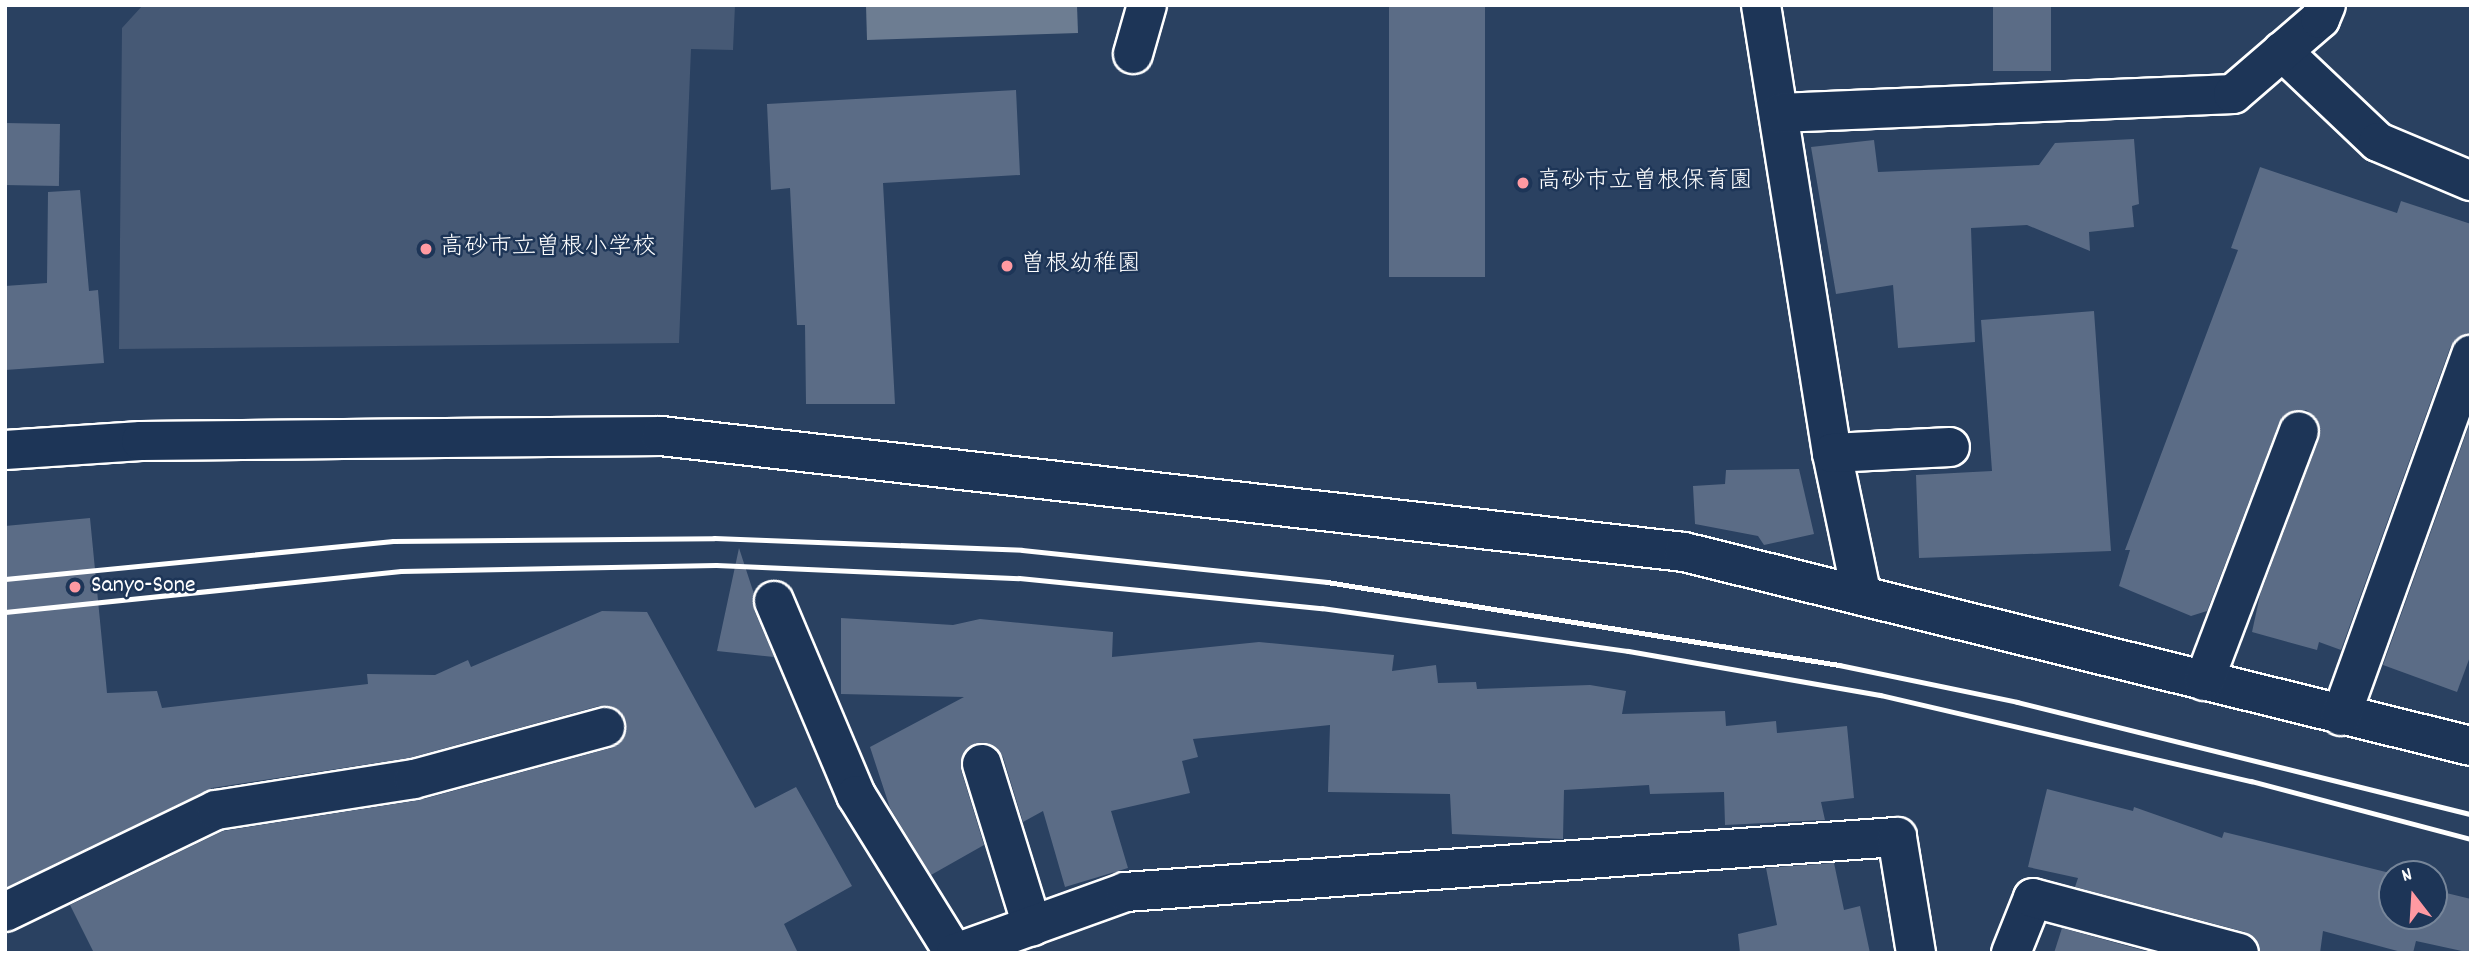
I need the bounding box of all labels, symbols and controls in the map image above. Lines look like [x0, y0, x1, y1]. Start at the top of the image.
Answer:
place label: 高砂市立曽根保育園 [1537, 169, 1753, 197]
marker: 高砂市立曽根保育園 [1515, 175, 1531, 191]
place label: 高砂市立曽根小学校 [440, 235, 656, 263]
marker: 高砂市立曽根小学校 [418, 241, 434, 257]
place label: 曽根幼稚園 [1021, 252, 1141, 280]
marker: 曽根幼稚園 [999, 258, 1015, 274]
place label: Sanyo-Sone [91, 573, 195, 601]
marker: Sanyo-Sone [65, 577, 85, 597]
north arrow [2378, 860, 2448, 930]
text: N [2399, 862, 2416, 891]

